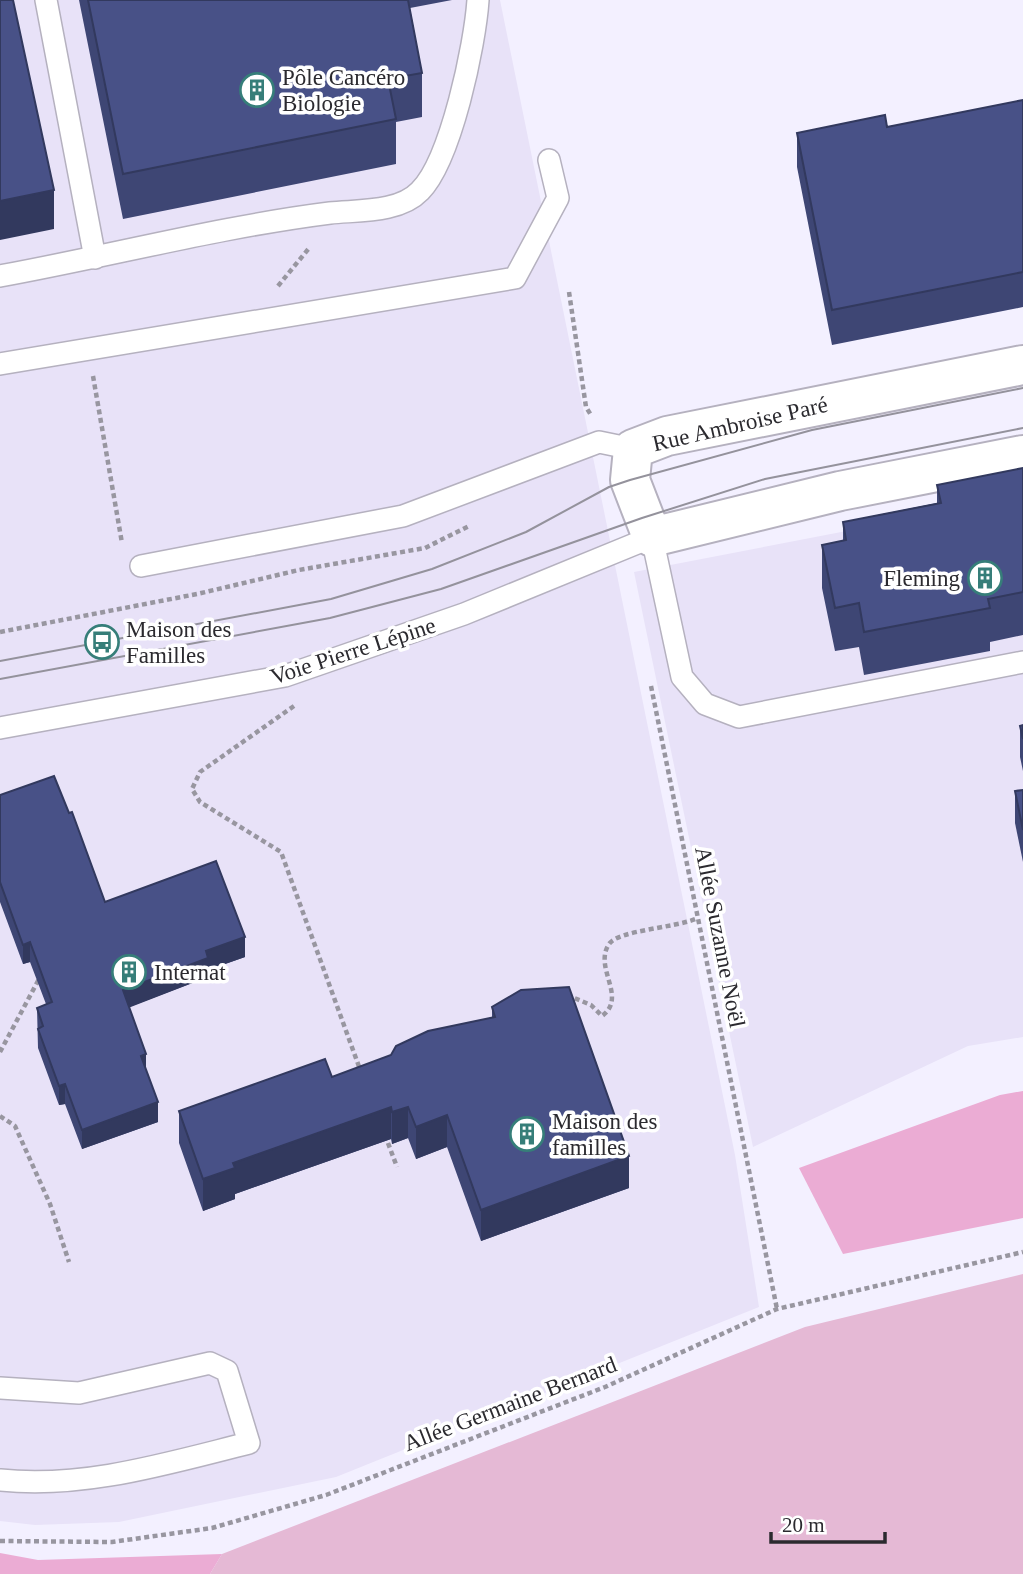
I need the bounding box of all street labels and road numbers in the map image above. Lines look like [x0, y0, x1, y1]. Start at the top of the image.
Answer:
street label: Rue Ambroise Paré [650, 392, 830, 456]
street label: Voie Pierre Lépine [267, 613, 439, 689]
street label: Allée Suzanne Noël [690, 844, 750, 1030]
street label: Allée Germaine Bernard [400, 1352, 620, 1456]

